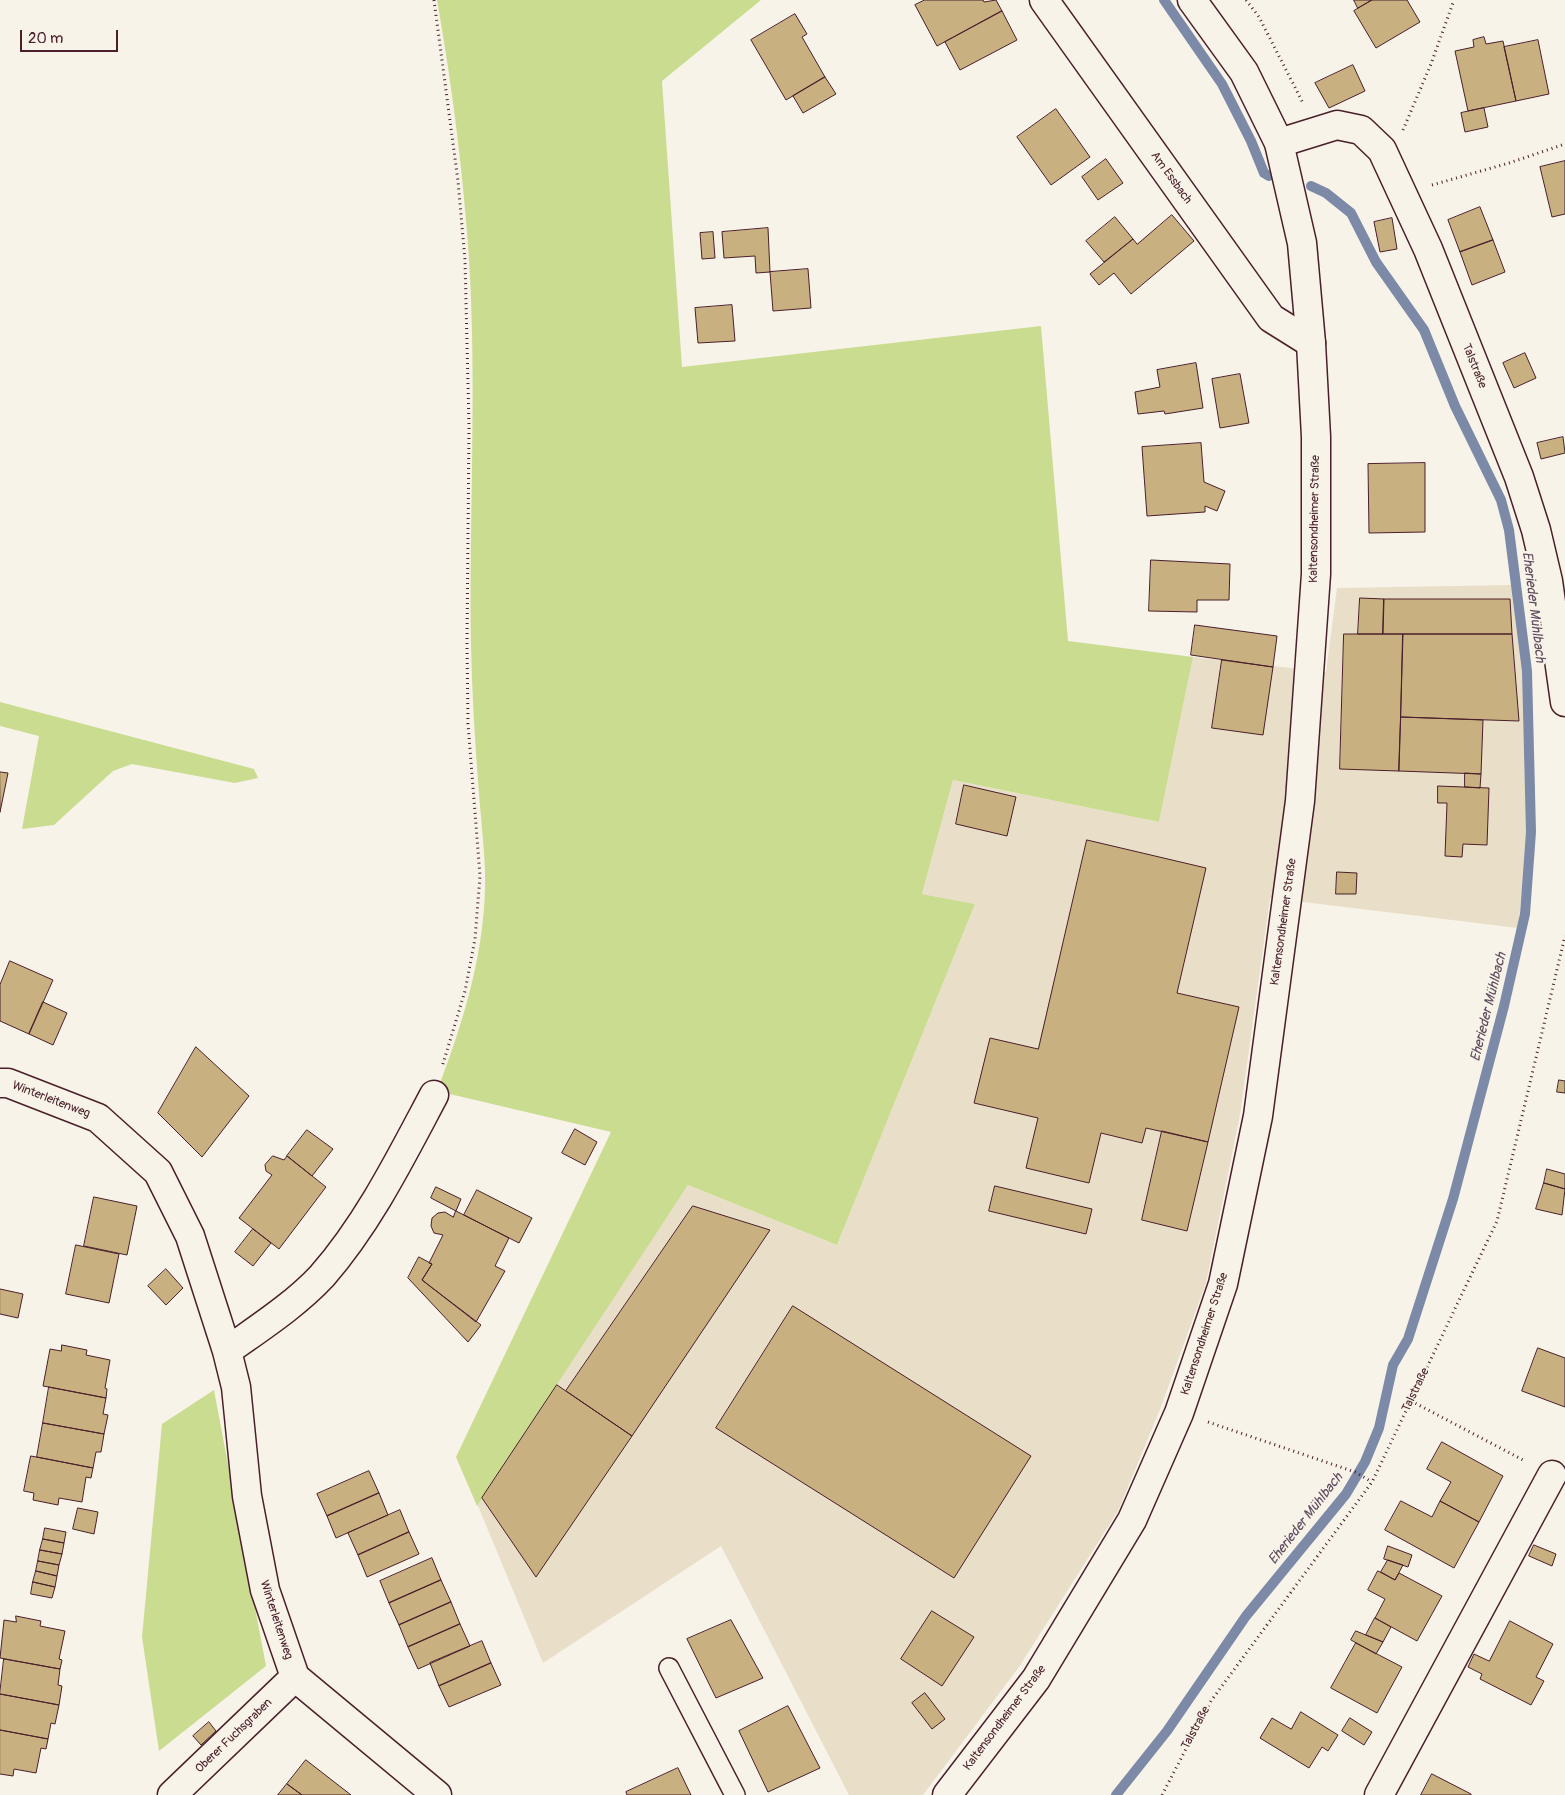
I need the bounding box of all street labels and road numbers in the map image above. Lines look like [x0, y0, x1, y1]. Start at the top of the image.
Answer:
street label: Am Essbach [1147, 149, 1195, 207]
street label: Talstraße [1459, 342, 1489, 390]
street label: Kaltensondheimer Straße [1307, 455, 1323, 583]
street label: Kaltensondheimer Straße [1268, 858, 1300, 986]
street label: Winterleitenweg [10, 1079, 92, 1121]
street label: Kaltensondheimer Straße [1178, 1271, 1232, 1397]
street label: Talstraße [1399, 1366, 1433, 1414]
street label: Winterleitenweg [256, 1579, 296, 1661]
street label: Kaltensondheimer Straße [961, 1663, 1049, 1773]
street label: Oberer Fuchsgraben [193, 1696, 275, 1776]
street label: Talstraße [1179, 1704, 1213, 1752]

